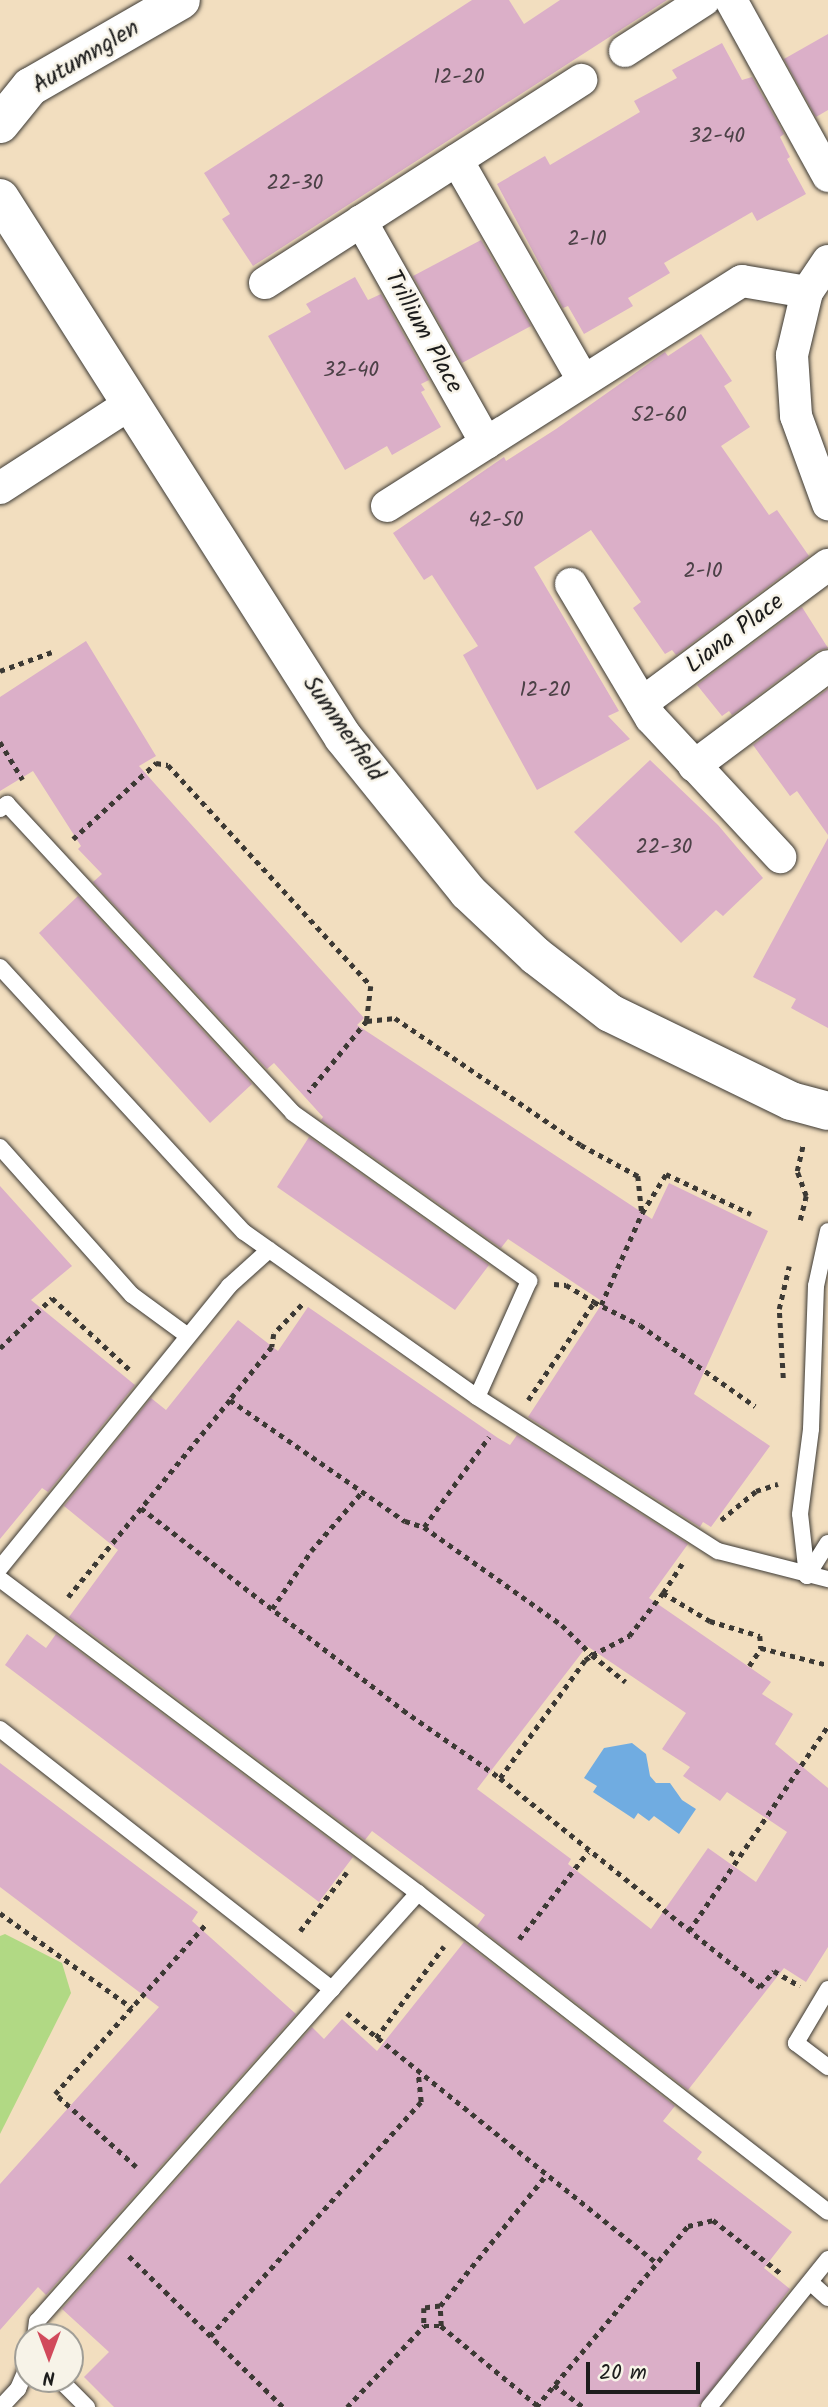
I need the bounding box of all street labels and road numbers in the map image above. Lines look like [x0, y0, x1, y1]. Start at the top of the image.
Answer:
street label: Autumnglen [27, 14, 145, 100]
street label: Trillium Place [377, 266, 469, 398]
street label: Liana Place [680, 588, 790, 680]
street label: Summerfield [296, 671, 390, 787]

